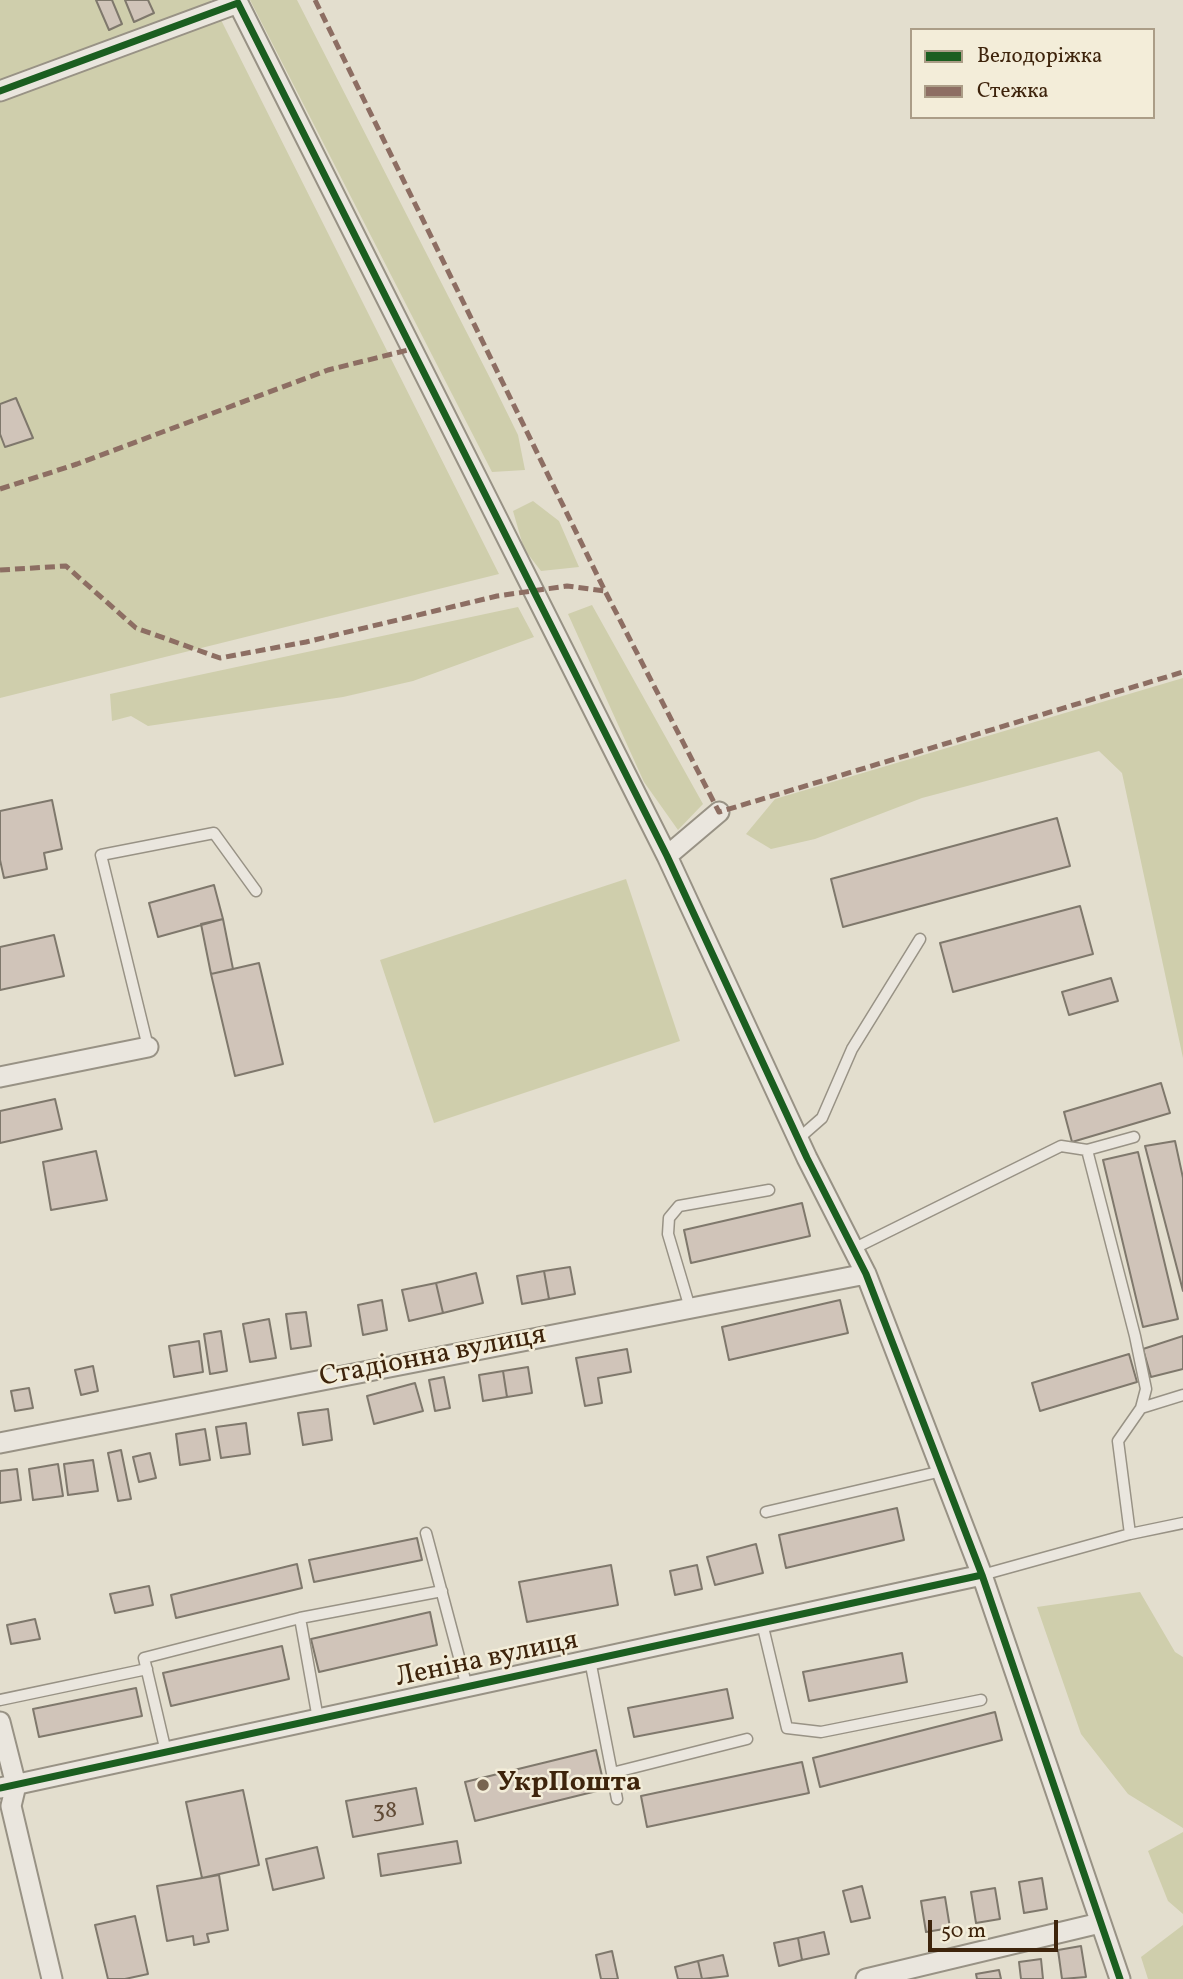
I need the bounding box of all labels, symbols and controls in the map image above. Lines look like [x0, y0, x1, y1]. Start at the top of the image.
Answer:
legend [910, 28, 1155, 119]
text: Велодоріжка [977, 42, 1102, 71]
text: Стежка [977, 77, 1049, 106]
street label: Стадіонна вулиця [317, 1320, 549, 1396]
street label: Леніна вулиця [393, 1625, 581, 1697]
place label: УкрПошта [497, 1768, 641, 1802]
marker: УкрПошта [475, 1777, 491, 1793]
house number: 38 [373, 1799, 397, 1827]
scale bar [931, 1906, 1060, 1950]
text: 50 m [941, 1917, 986, 1946]

